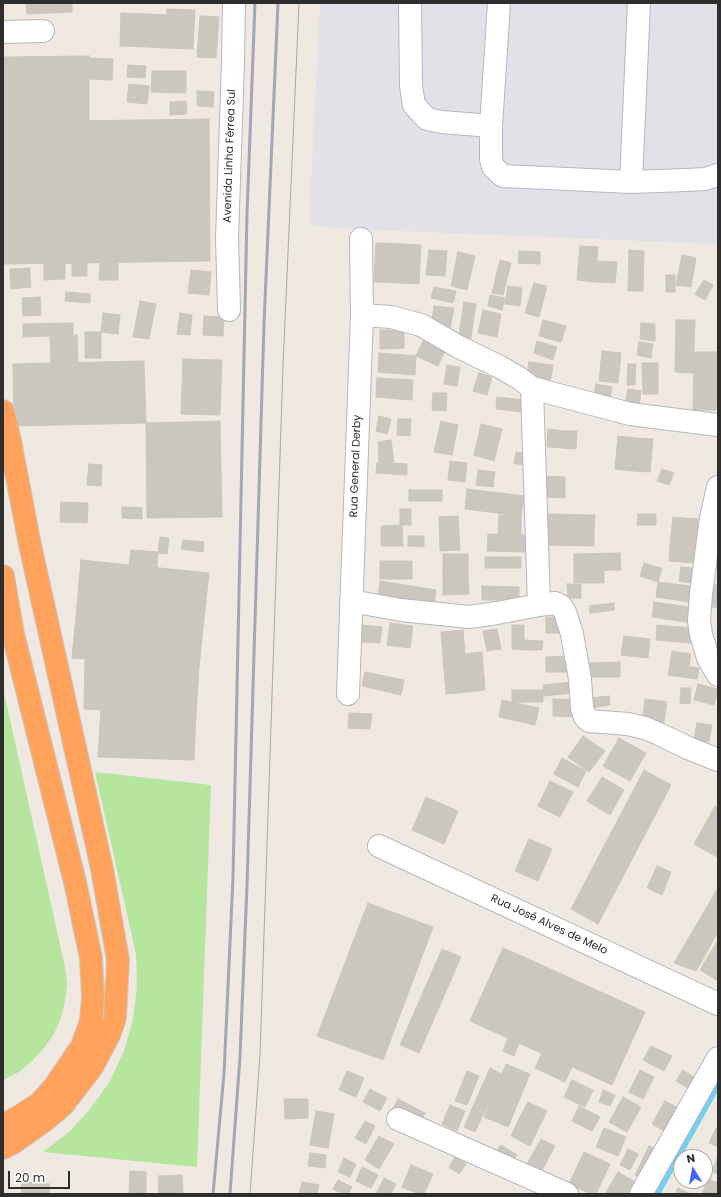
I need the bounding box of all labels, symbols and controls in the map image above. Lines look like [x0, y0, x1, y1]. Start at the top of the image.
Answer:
street label: Avenida Linha Férrea Sul [221, 89, 239, 223]
street label: Rua General Derby [348, 414, 364, 518]
street label: Rua José Alves de Melo [488, 892, 610, 958]
north arrow [673, 1149, 713, 1189]
text: N [685, 1150, 696, 1167]
scale bar [10, 1163, 72, 1189]
text: 20 m [15, 1169, 45, 1186]

